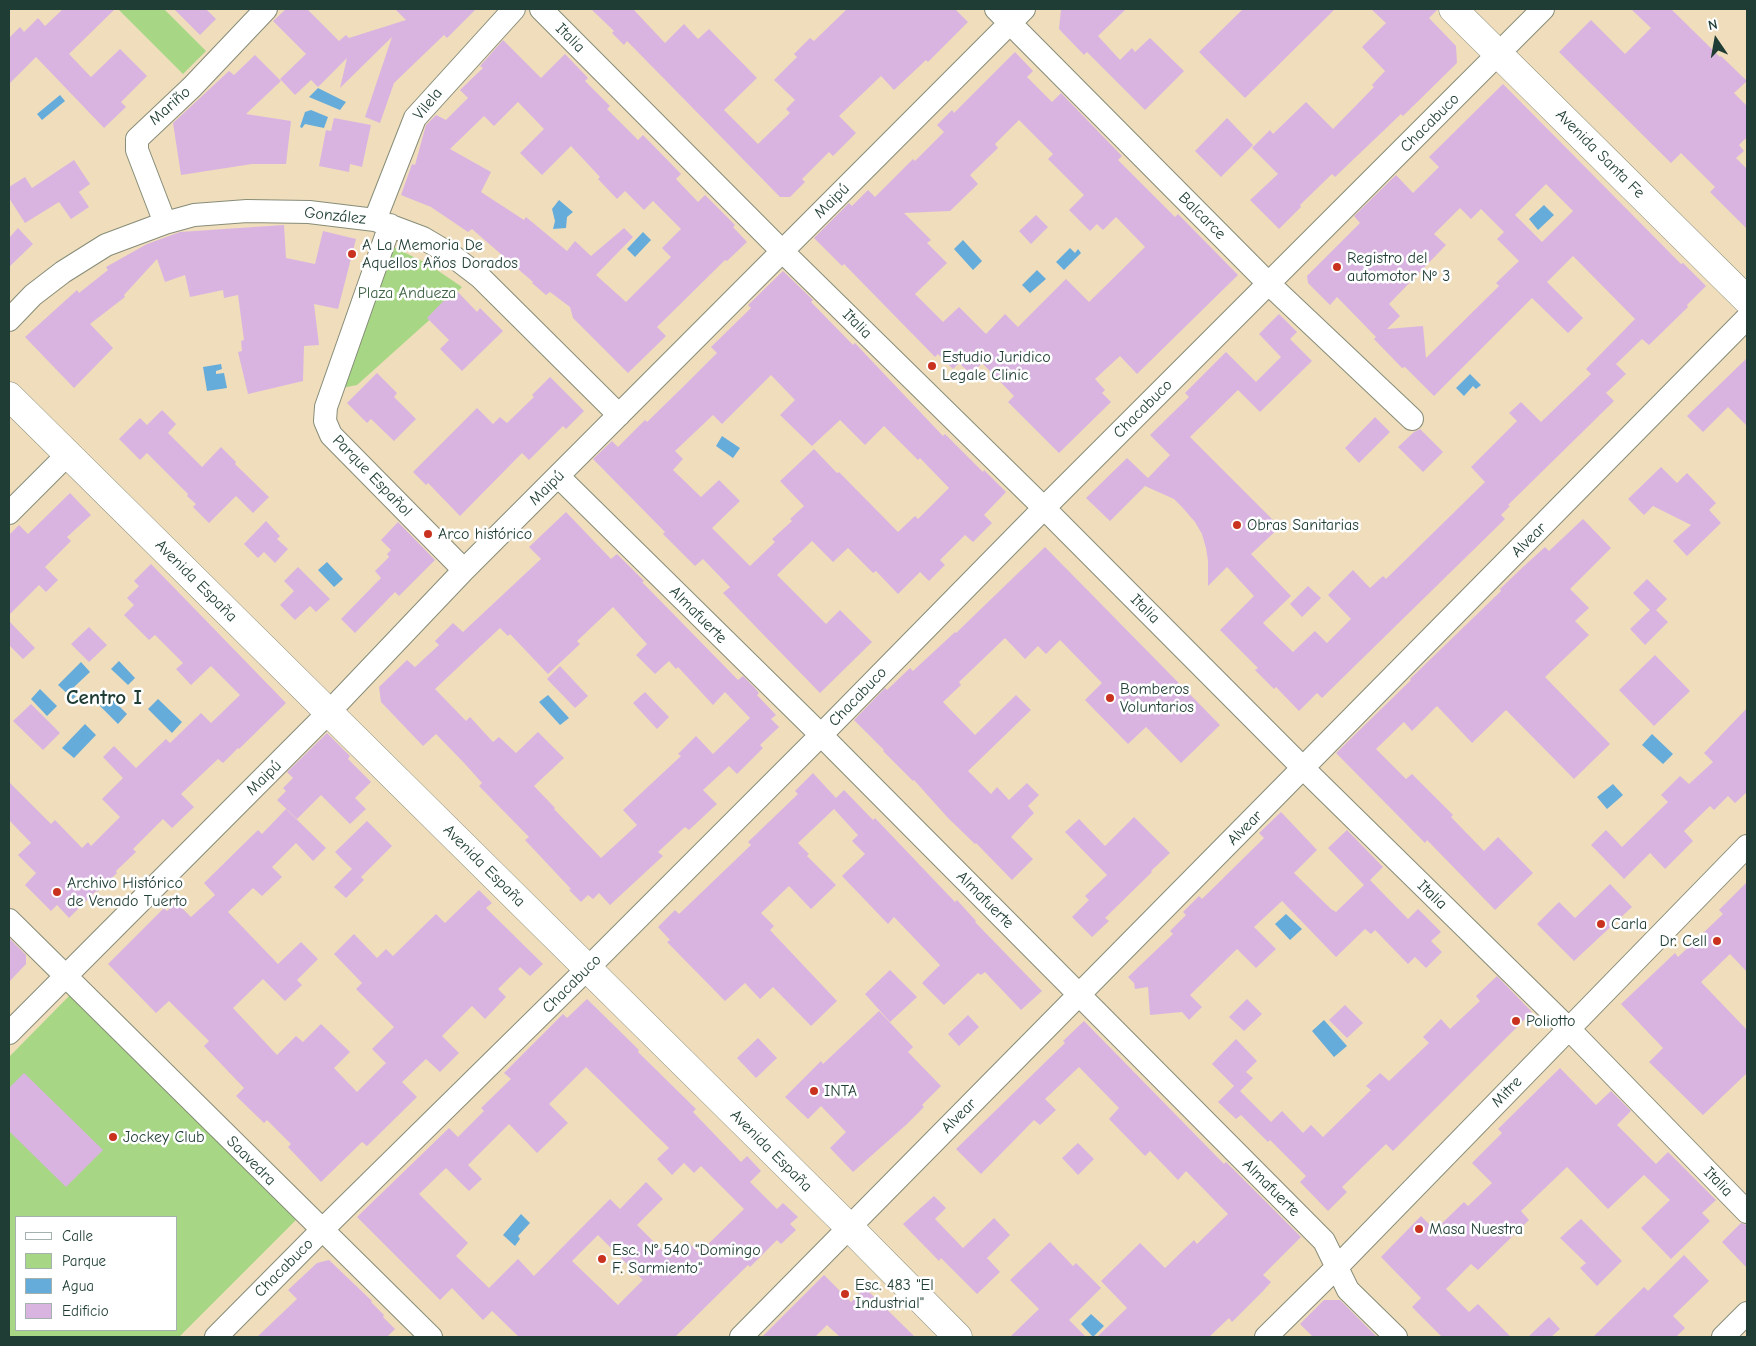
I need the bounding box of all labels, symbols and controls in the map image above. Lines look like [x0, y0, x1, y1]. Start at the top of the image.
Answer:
north arrow [1691, 15, 1741, 65]
text: N [1707, 16, 1719, 34]
street label: Italia [551, 19, 589, 57]
street label: Mariño [145, 82, 195, 130]
street label: Vilela [409, 84, 447, 124]
street label: Chacabuco [1397, 90, 1463, 156]
street label: Avenida Santa Fe [1551, 105, 1649, 203]
street label: Maipú [810, 179, 854, 223]
street label: Balcarce [1174, 188, 1230, 244]
street label: González [303, 203, 367, 229]
place label: A La Memoria De Aquellos Años Dorados [362, 235, 518, 273]
marker: A La Memoria De Aquellos Años Dorados [346, 248, 358, 260]
place label: Registro del automotor Nº 3 [1347, 248, 1450, 286]
marker: Registro del automotor Nº 3 [1331, 261, 1343, 273]
park label: Plaza Andueza [358, 283, 456, 303]
street label: Italia [838, 305, 876, 343]
place label: Estudio Juridico Legale Clinic [942, 347, 1051, 385]
marker: Estudio Juridico Legale Clinic [926, 360, 938, 372]
street label: Chacabuco [1110, 376, 1176, 442]
street label: Parque Español [328, 431, 416, 521]
street label: Maipú [525, 466, 569, 510]
place label: Obras Sanitarias [1247, 515, 1359, 535]
street label: Alvear [1507, 518, 1551, 562]
marker: Obras Sanitarias [1231, 519, 1243, 531]
place label: Arco histórico [438, 524, 532, 544]
marker: Arco histórico [422, 528, 434, 540]
street label: Avenida España [151, 536, 241, 626]
street label: Almafuerte [665, 582, 731, 648]
street label: Italia [1126, 590, 1164, 628]
street label: Chacabuco [825, 663, 891, 731]
place label: Bomberos Voluntarios [1120, 679, 1194, 717]
district label: Centro I [66, 685, 142, 711]
marker: Bomberos Voluntarios [1104, 692, 1116, 704]
street label: Maipú [242, 756, 286, 800]
street label: Alvear [1223, 806, 1267, 850]
street label: Avenida España [439, 821, 529, 911]
street label: Almafuerte [952, 867, 1018, 933]
place label: Archivo Histórico de Venado Tuerto [67, 873, 187, 911]
street label: Italia [1413, 876, 1451, 914]
marker: Archivo Histórico de Venado Tuerto [51, 886, 63, 898]
place label: Carla [1611, 914, 1647, 934]
marker: Carla [1595, 918, 1607, 930]
place label: Dr. Cell [1660, 931, 1707, 951]
marker: Dr. Cell [1711, 935, 1723, 947]
street label: Chacabuco [539, 951, 605, 1017]
place label: Poliotto [1526, 1011, 1575, 1031]
marker: Poliotto [1510, 1015, 1522, 1027]
street label: Mitre [1488, 1072, 1526, 1112]
place label: INTA [824, 1081, 857, 1101]
marker: INTA [808, 1085, 820, 1097]
street label: Alvear [937, 1094, 981, 1138]
street label: Avenida España [726, 1106, 816, 1196]
place label: Jockey Club [123, 1127, 204, 1147]
marker: Jockey Club [107, 1131, 119, 1143]
street label: Saavedra [222, 1132, 280, 1190]
street label: Almafuerte [1238, 1155, 1304, 1221]
street label: Italia [1699, 1163, 1737, 1201]
legend [15, 1216, 178, 1331]
place label: Masa Nuestra [1429, 1219, 1523, 1239]
marker: Masa Nuestra [1413, 1223, 1425, 1235]
text: Calle [62, 1227, 93, 1245]
street label: Chacabuco [251, 1235, 317, 1301]
place label: Esc. N° 540 "Domingo F. Sarmiento" [612, 1240, 761, 1278]
text: Parque [62, 1252, 106, 1270]
marker: Esc. N° 540 "Domingo F. Sarmiento" [596, 1253, 608, 1265]
place label: Esc. 483 "El Industrial" [855, 1275, 934, 1313]
text: Agua [62, 1277, 94, 1295]
marker: Esc. 483 "El Industrial" [839, 1288, 851, 1300]
text: Edificio [62, 1302, 109, 1320]

